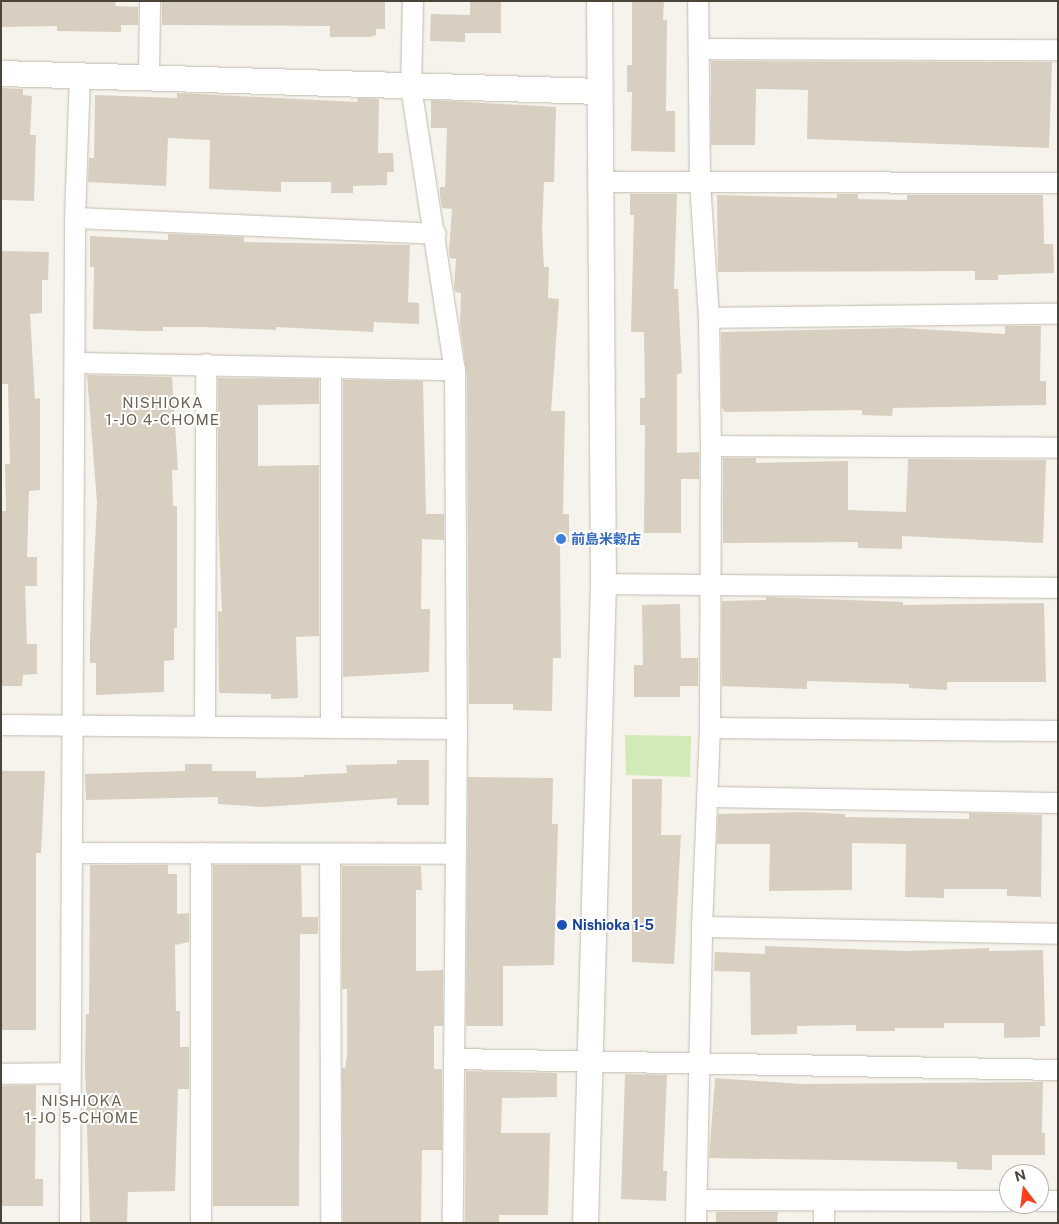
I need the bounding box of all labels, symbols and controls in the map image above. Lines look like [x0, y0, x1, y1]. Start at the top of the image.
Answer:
district label: NISHIOKA 1-JO 4-CHOME [104, 393, 222, 428]
place label: 前島米穀店 [571, 531, 641, 547]
marker: 前島米穀店 [555, 533, 567, 545]
place label: Nishioka 1-5 [572, 917, 654, 933]
marker: Nishioka 1-5 [556, 919, 568, 931]
district label: NISHIOKA 1-JO 5-CHOME [23, 1091, 141, 1126]
north arrow [999, 1164, 1049, 1214]
text: N [1013, 1166, 1028, 1185]

